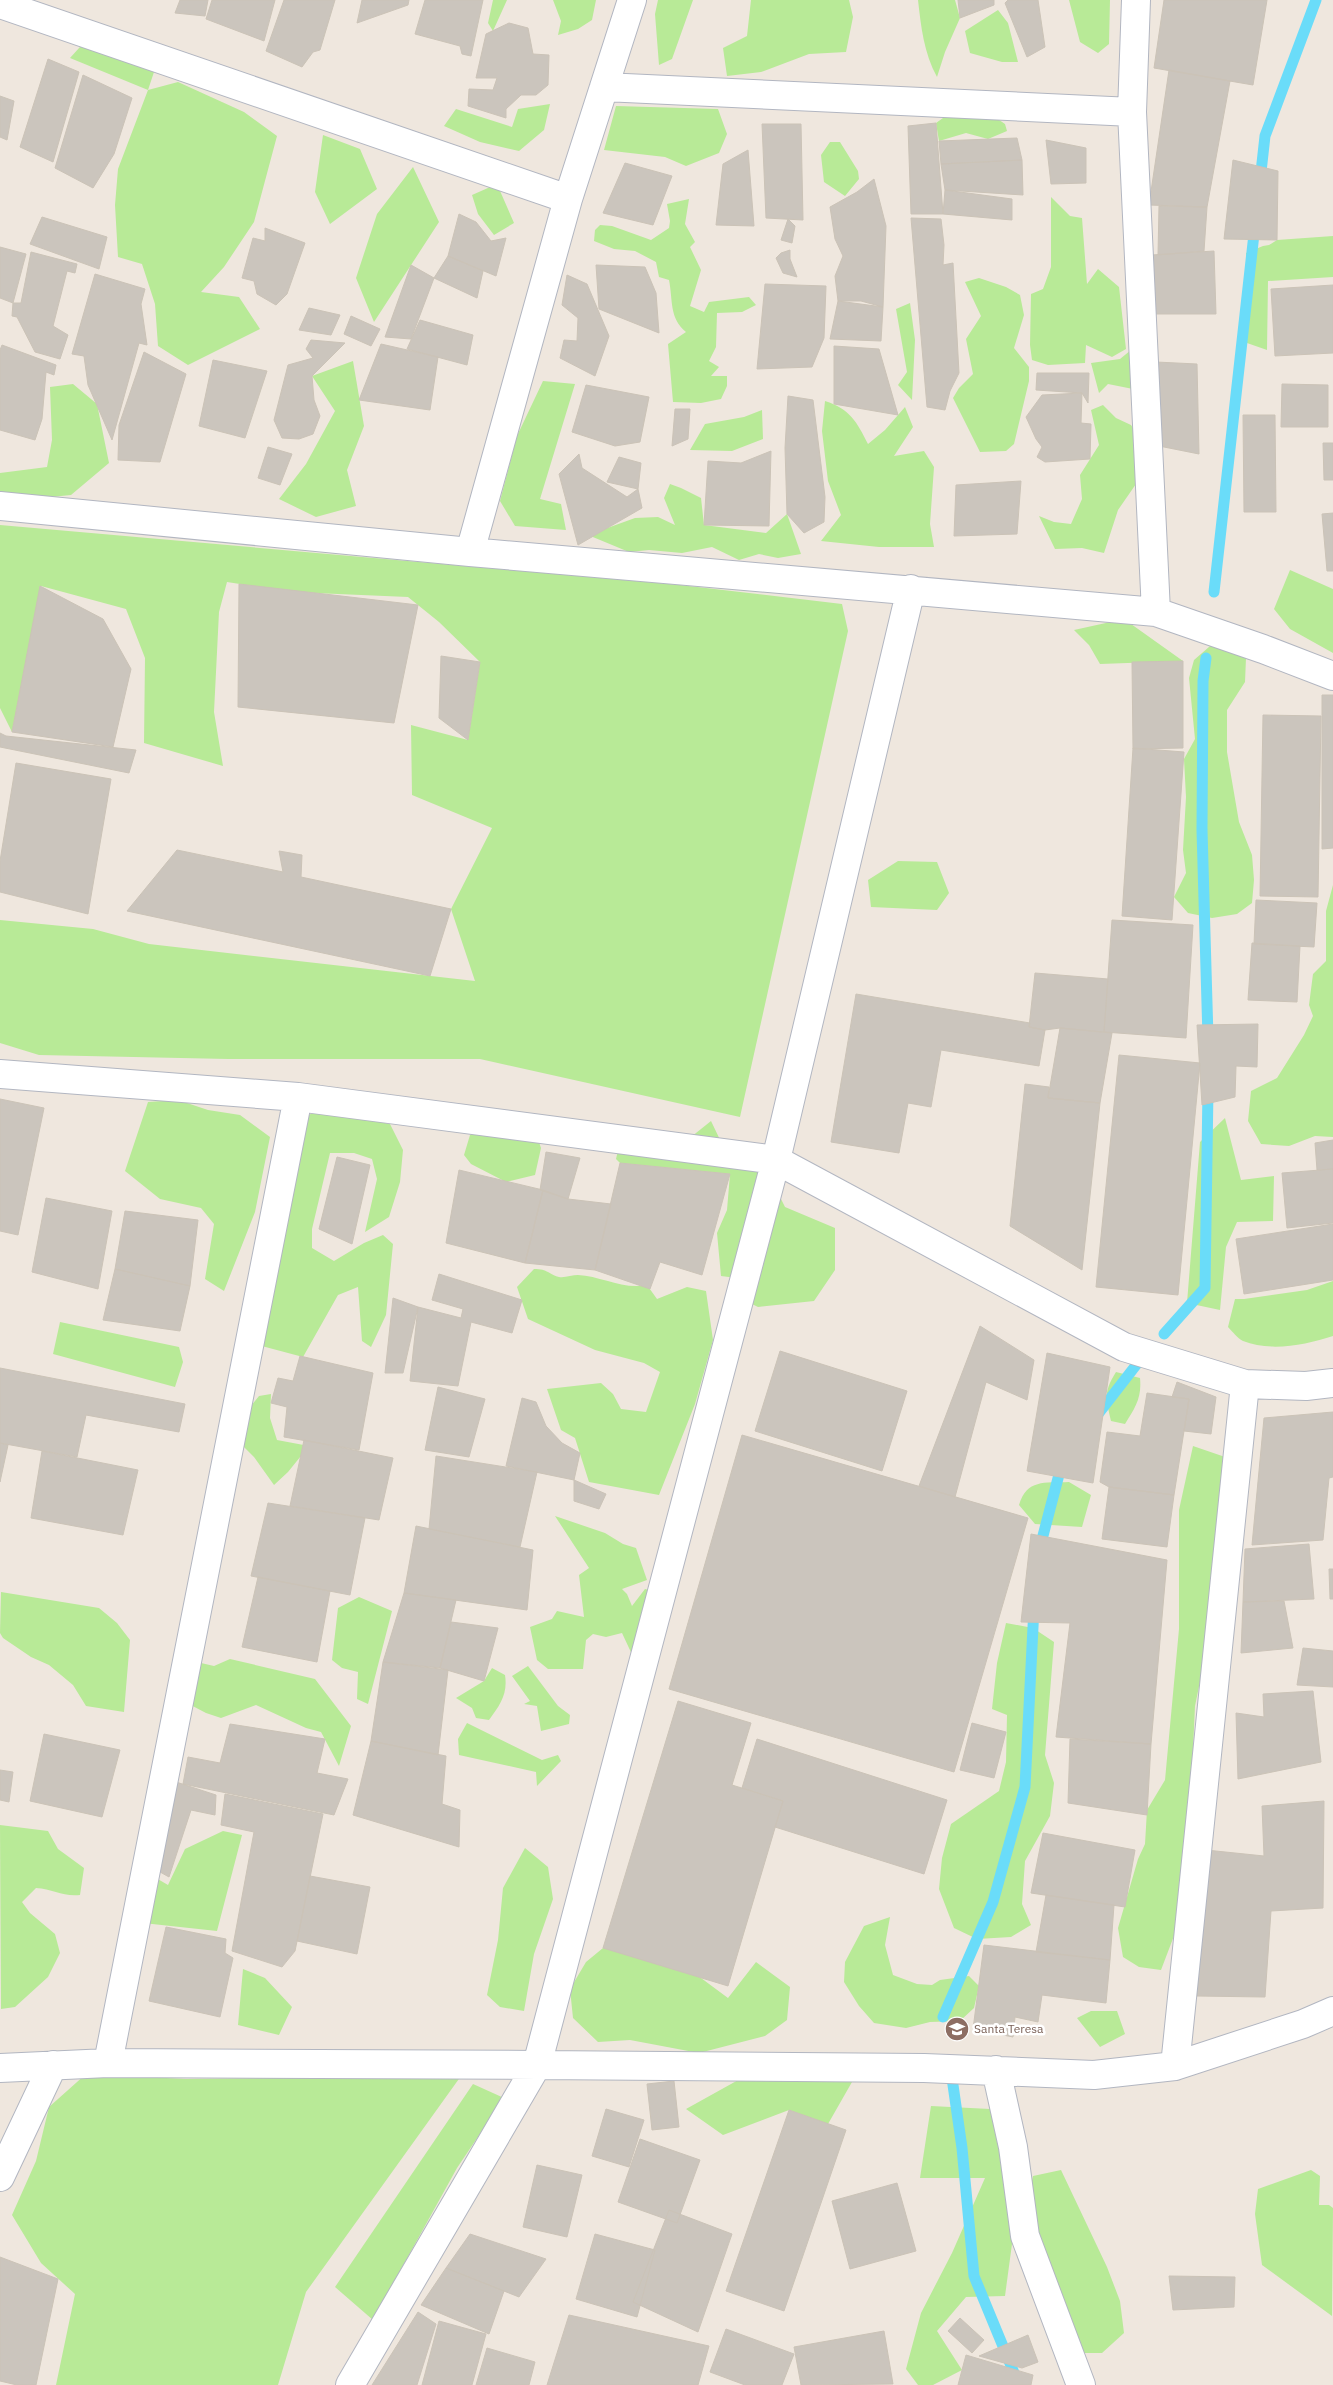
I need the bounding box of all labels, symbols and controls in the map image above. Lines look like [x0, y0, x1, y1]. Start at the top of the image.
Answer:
school or university icon: Santa Teresa [944, 2016, 970, 2042]
place label: Santa Teresa [974, 2021, 1044, 2036]

